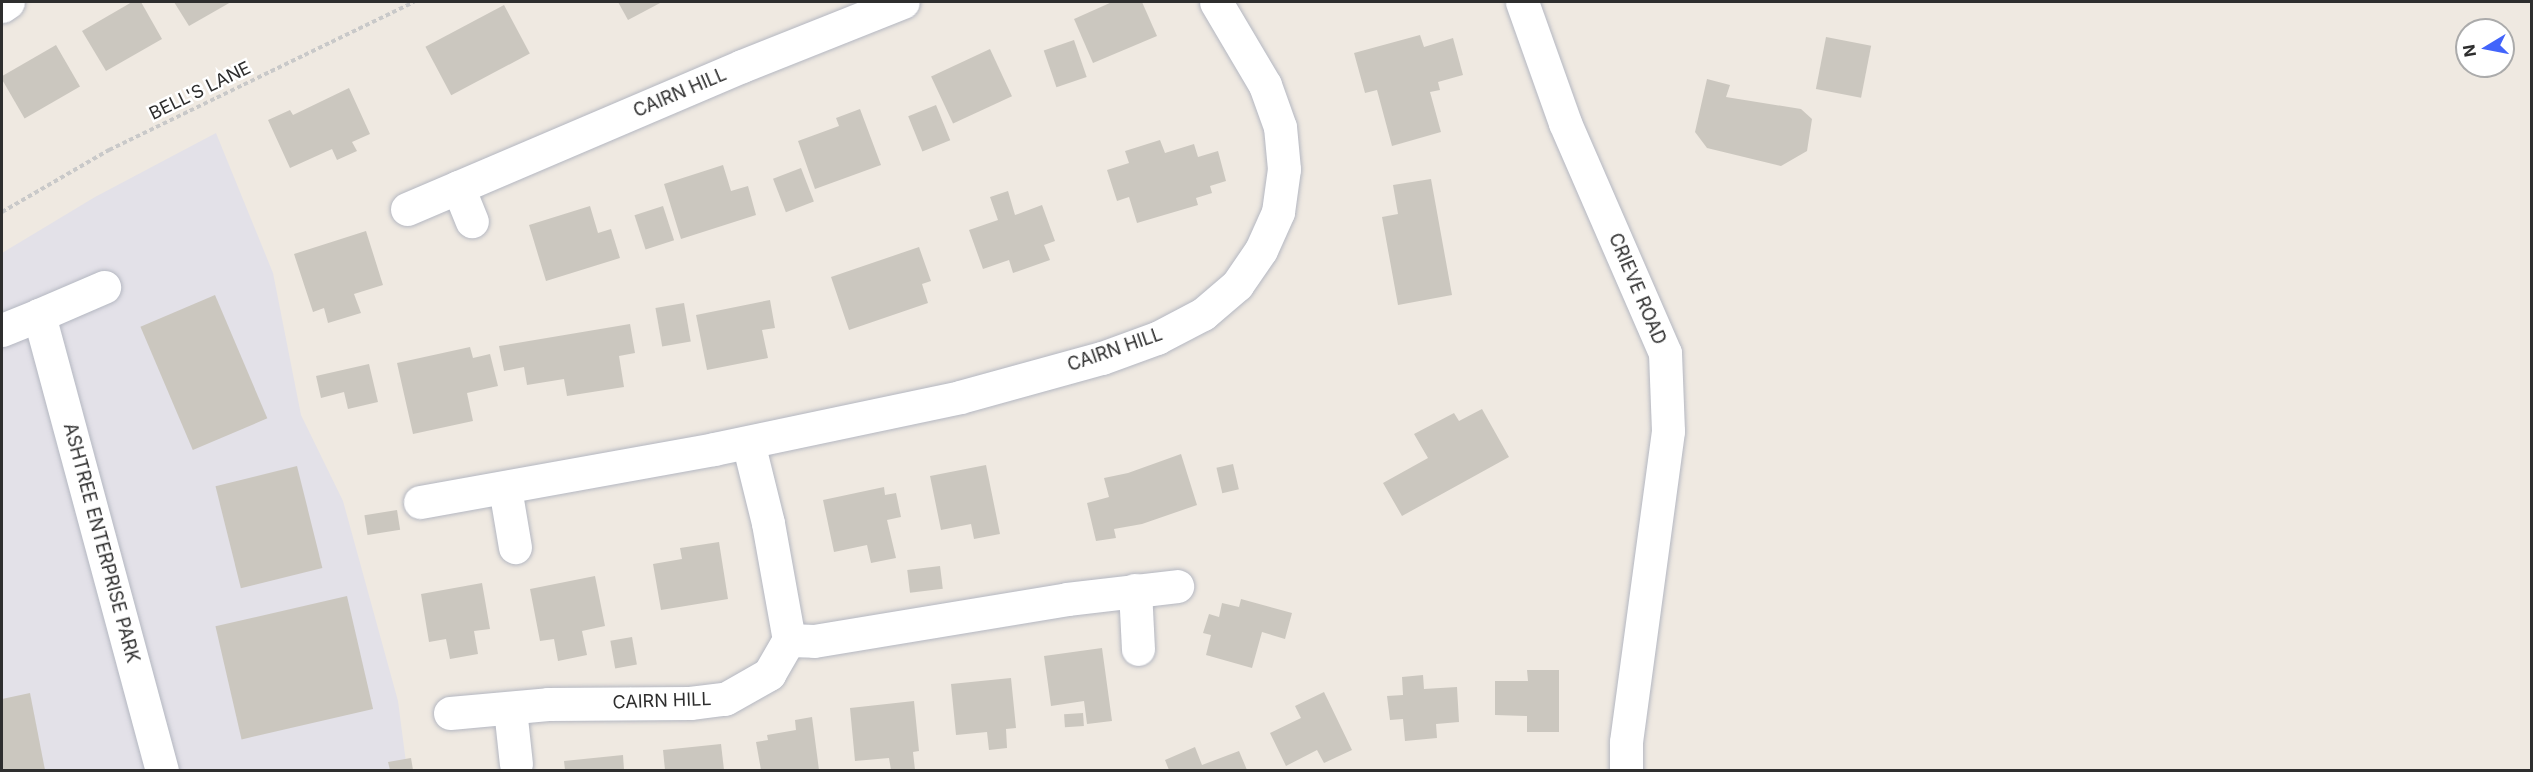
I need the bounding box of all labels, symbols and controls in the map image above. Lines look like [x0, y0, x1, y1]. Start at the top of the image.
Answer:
north arrow [2455, 18, 2515, 78]
text: N [2458, 43, 2480, 59]
street label: BELL'S LANE [146, 57, 254, 125]
street label: CAIRN HILL [630, 64, 730, 122]
street label: CRIEVE ROAD [1604, 230, 1670, 348]
street label: CAIRN HILL [1065, 324, 1165, 376]
street label: ASHTREE ENTERPRISE PARK [59, 421, 143, 665]
street label: CAIRN HILL [612, 688, 712, 714]

